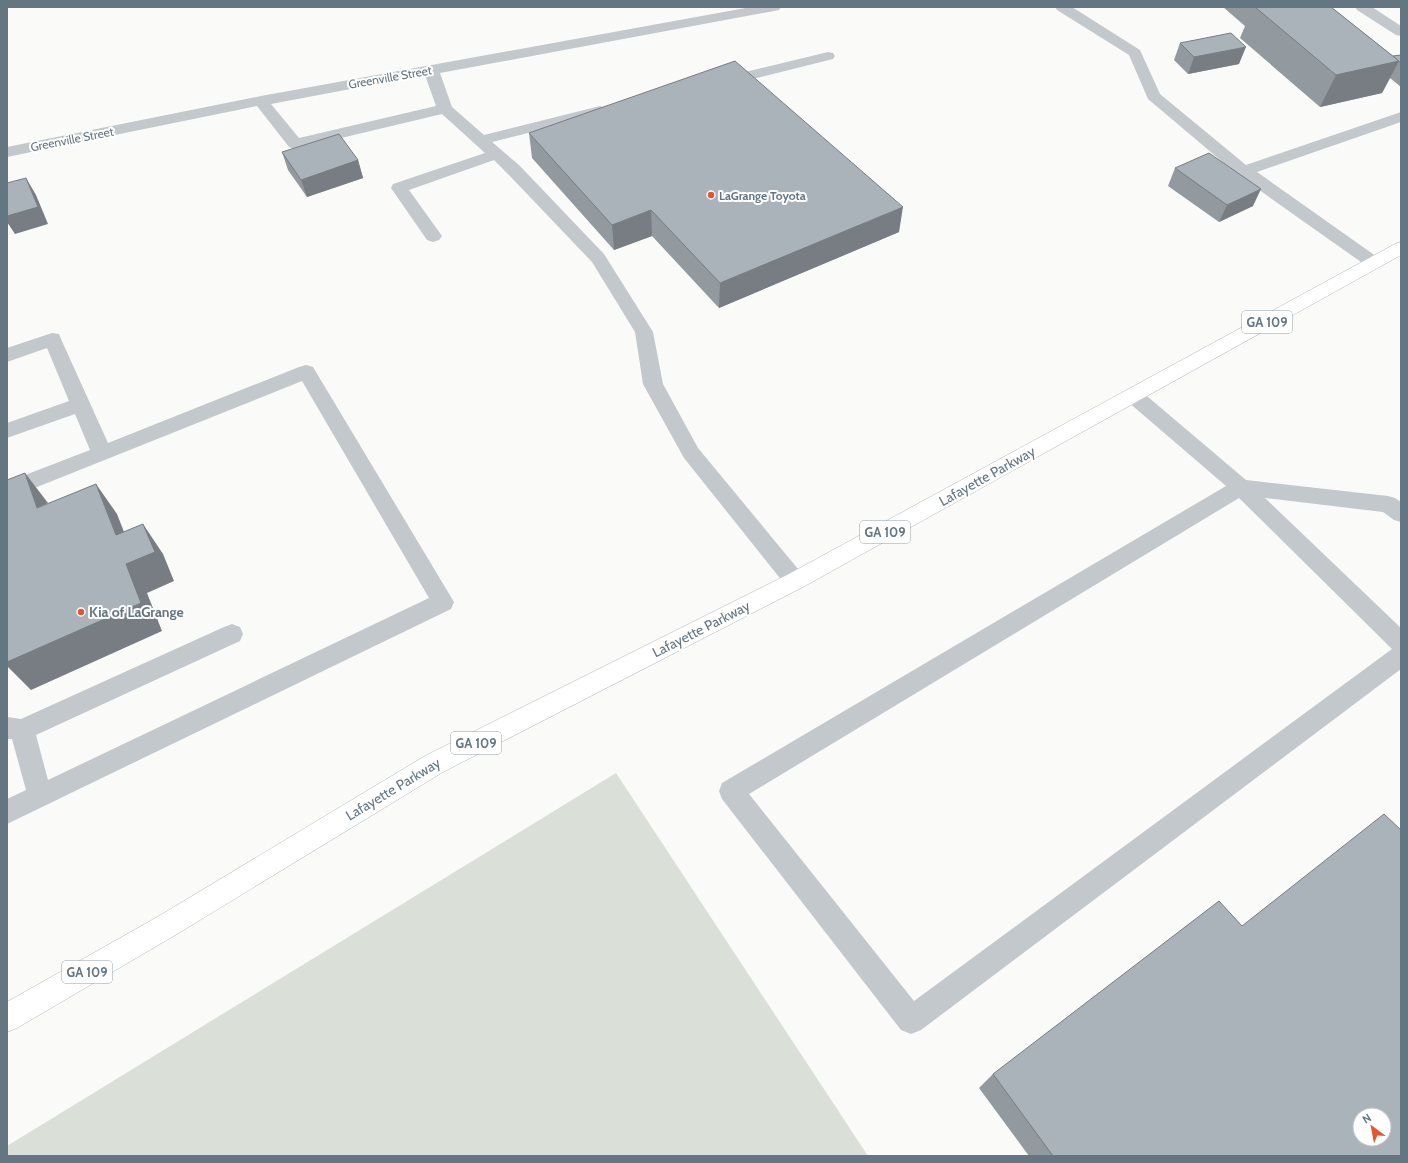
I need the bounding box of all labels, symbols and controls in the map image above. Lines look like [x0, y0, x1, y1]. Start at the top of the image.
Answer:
street label: Greenville Street [347, 62, 433, 92]
street label: Greenville Street [29, 124, 115, 154]
place label: LaGrange Toyota [719, 188, 806, 203]
marker: LaGrange Toyota [706, 190, 716, 200]
road number: GA 109 [1242, 311, 1292, 333]
street label: Lafayette Parkway [936, 442, 1038, 510]
road number: GA 109 [860, 521, 910, 543]
street label: Lafayette Parkway [649, 597, 753, 661]
place label: Kia of LaGrange [89, 603, 184, 621]
marker: Kia of LaGrange [76, 607, 86, 617]
road number: GA 109 [451, 732, 501, 754]
street label: Lafayette Parkway [342, 754, 444, 824]
road number: GA 109 [62, 961, 112, 983]
north arrow [1352, 1107, 1392, 1147]
text: N [1360, 1111, 1374, 1127]

